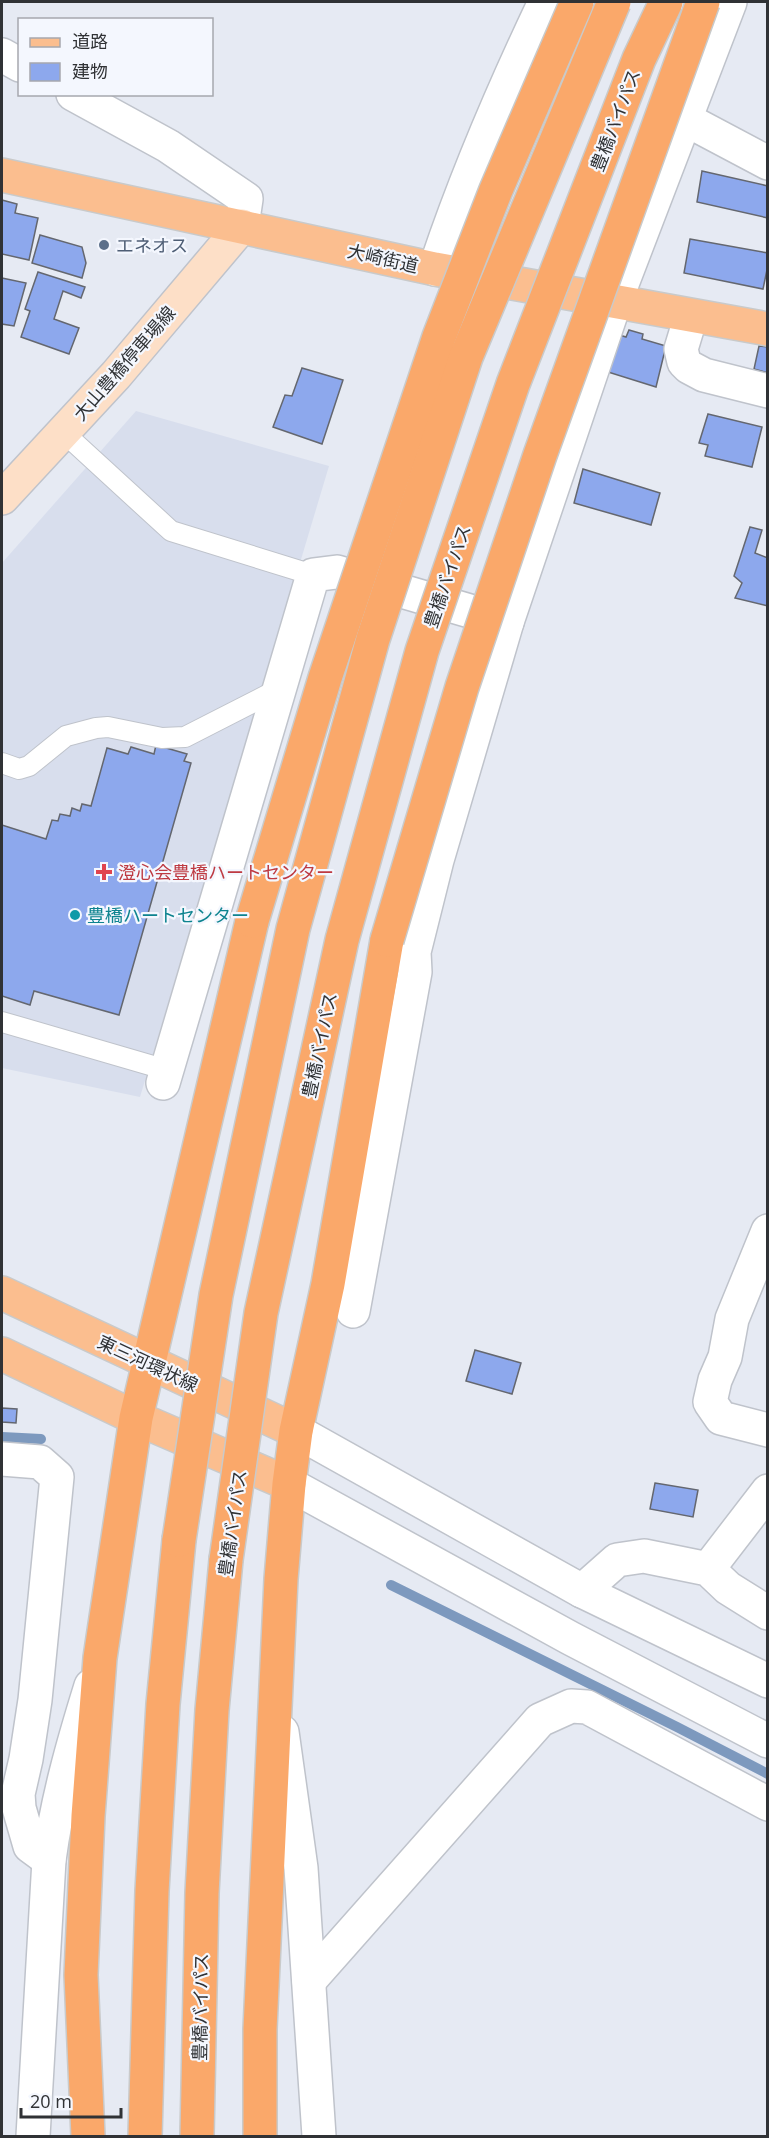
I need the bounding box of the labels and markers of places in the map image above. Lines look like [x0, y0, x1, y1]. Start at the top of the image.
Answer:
place label: エネオス [116, 233, 188, 257]
marker: エネオス [97, 238, 111, 252]
place label: 澄心会豊橋ハートセンター [118, 860, 334, 884]
marker: 澄心会豊橋ハートセンター [95, 863, 113, 881]
place label: 豊橋ハートセンター [87, 903, 249, 927]
marker: 豊橋ハートセンター [68, 908, 82, 922]

